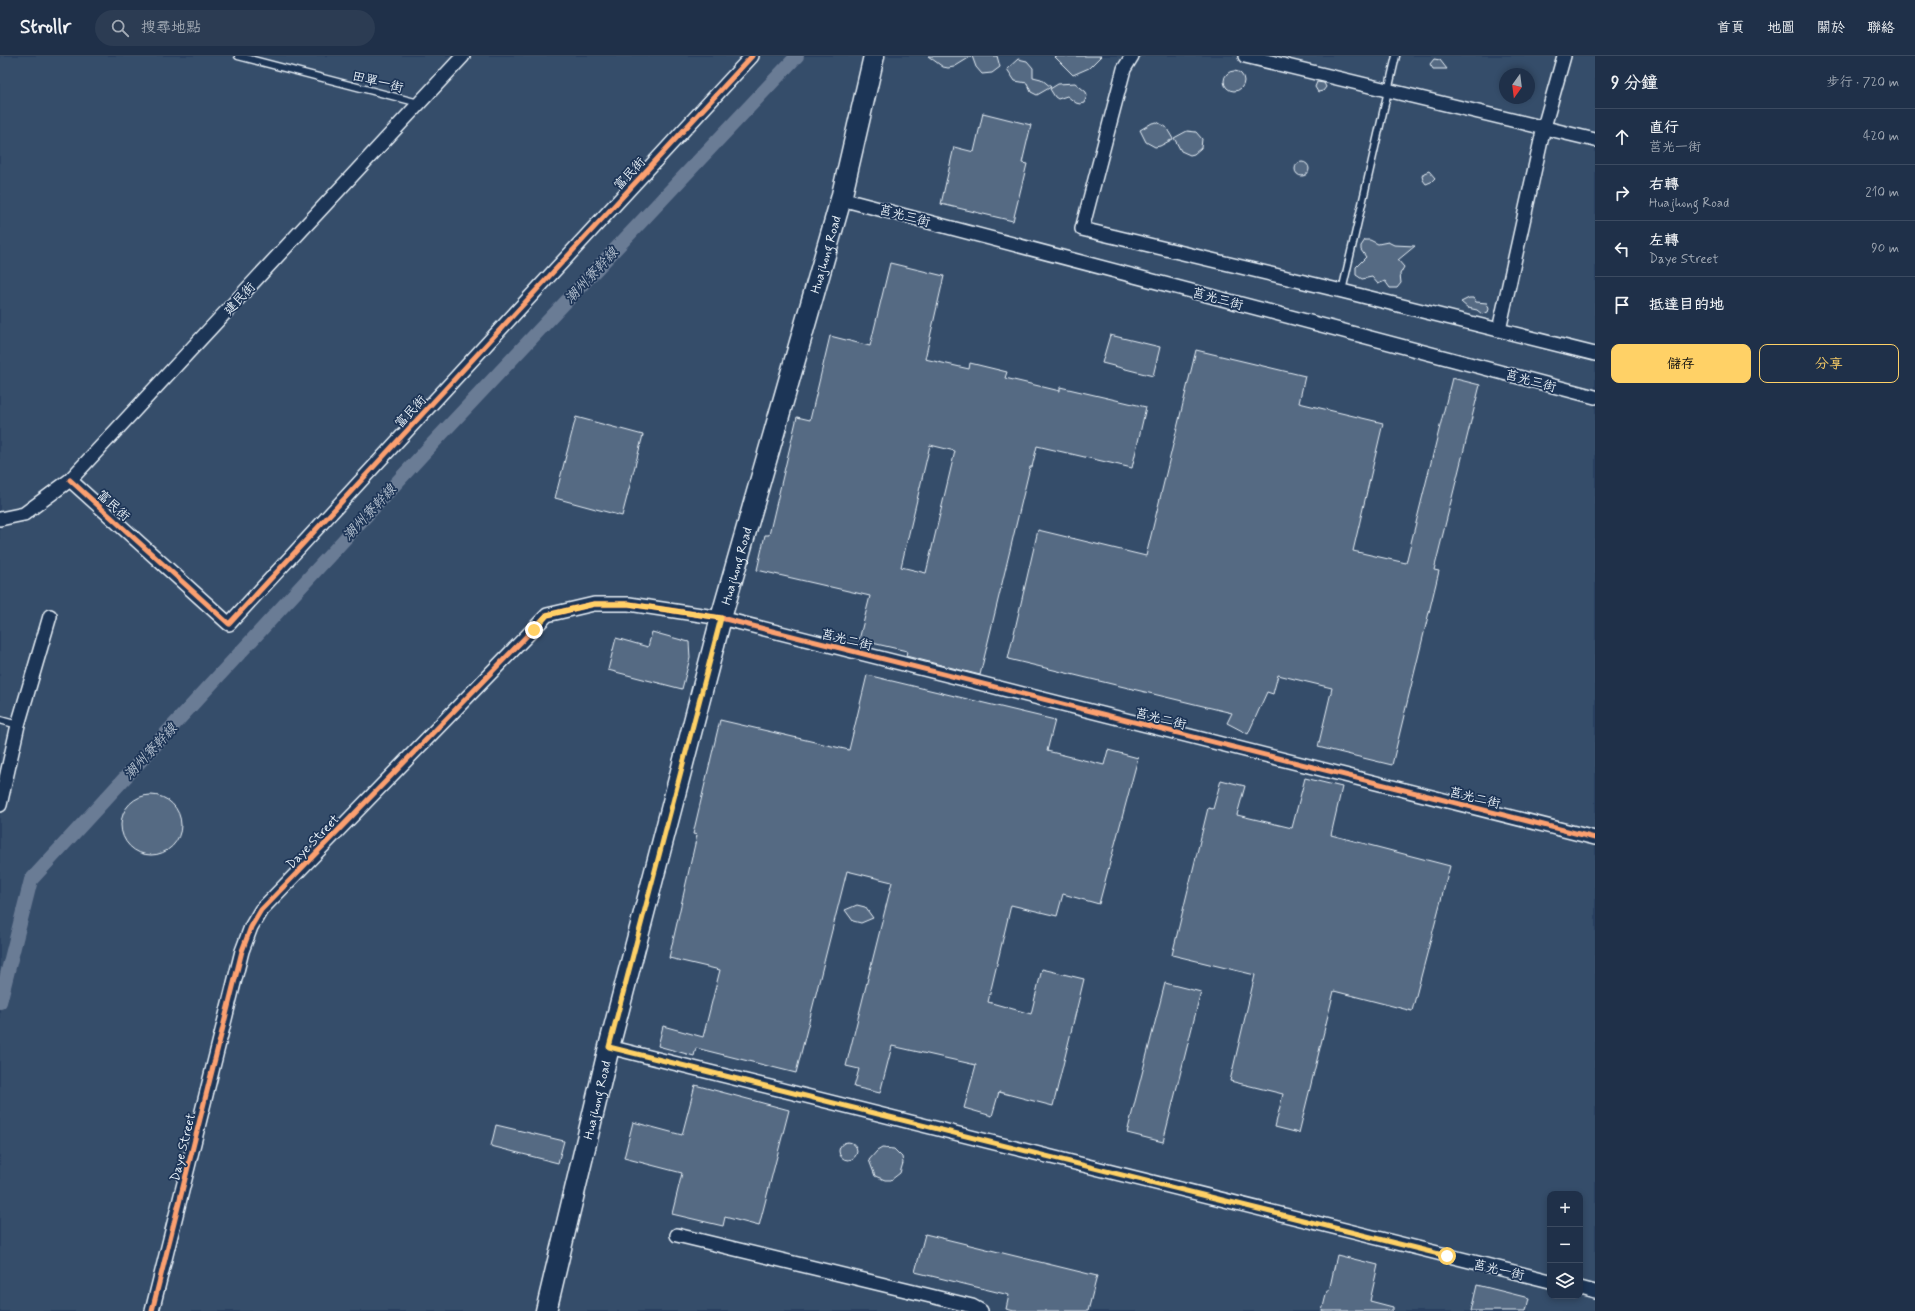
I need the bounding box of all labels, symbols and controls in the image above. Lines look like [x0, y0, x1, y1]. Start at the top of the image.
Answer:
search box [95, 10, 375, 46]
text: Strollr [20, 15, 71, 40]
icon: search [109, 17, 131, 39]
text: 搜尋地點 [141, 18, 201, 38]
text: 首頁 [1717, 19, 1745, 37]
text: 地圖 [1767, 19, 1795, 37]
text: 關於 [1817, 19, 1845, 37]
text: 聯絡 [1867, 19, 1895, 37]
street label: 田單一街 [350, 68, 405, 97]
north arrow [1499, 68, 1535, 104]
text: 9 分鐘 [1611, 72, 1658, 94]
text: 步行 · 720 m [1827, 74, 1899, 91]
text: 直行 [1649, 118, 1679, 138]
icon: ahead [1611, 126, 1633, 148]
text: 420 m [1863, 128, 1899, 145]
text: 莒光一街 [1649, 139, 1701, 156]
street label: 富民街 [611, 154, 650, 194]
text: 右轉 [1649, 175, 1679, 195]
icon: right [1611, 182, 1633, 204]
text: 210 m [1865, 184, 1899, 201]
text: Huajhong Road [1649, 195, 1729, 212]
street label: 莒光三街 [877, 202, 932, 231]
street label: Huajhong Road [807, 214, 846, 296]
text: 左轉 [1649, 231, 1679, 251]
icon: left [1611, 238, 1633, 260]
text: 90 m [1871, 240, 1899, 257]
water label: 潮州寮幹線 [561, 243, 623, 307]
text: Daye Street [1649, 251, 1719, 268]
street label: 建民街 [221, 279, 260, 319]
street label: 莒光三街 [1190, 285, 1245, 314]
icon: arrive [1611, 294, 1633, 316]
text: 抵達目的地 [1649, 295, 1724, 315]
button: 儲存 [1611, 344, 1751, 383]
button: 分享 [1759, 344, 1899, 383]
street label: 莒光三街 [1503, 367, 1558, 396]
street label: 富民街 [392, 392, 431, 432]
water label: 潮州寮幹線 [339, 480, 401, 544]
street label: 富民街 [93, 487, 133, 525]
street label: Huajhong Road [718, 525, 757, 607]
route end [525, 621, 543, 639]
street label: 莒光二街 [819, 626, 874, 655]
street label: 莒光二街 [1133, 705, 1188, 734]
water label: 潮州寮幹線 [120, 719, 182, 783]
street label: 莒光二街 [1447, 784, 1502, 813]
street label: Daye Street [283, 811, 343, 873]
street label: Huajhong Road [580, 1059, 615, 1141]
street label: Daye Street [167, 1112, 200, 1183]
map controls [1547, 1191, 1583, 1299]
button: + [1547, 1191, 1583, 1227]
button: − [1547, 1227, 1583, 1263]
route start [1438, 1247, 1456, 1265]
street label: 莒光一街 [1471, 1256, 1526, 1285]
button: layers [1547, 1263, 1583, 1299]

